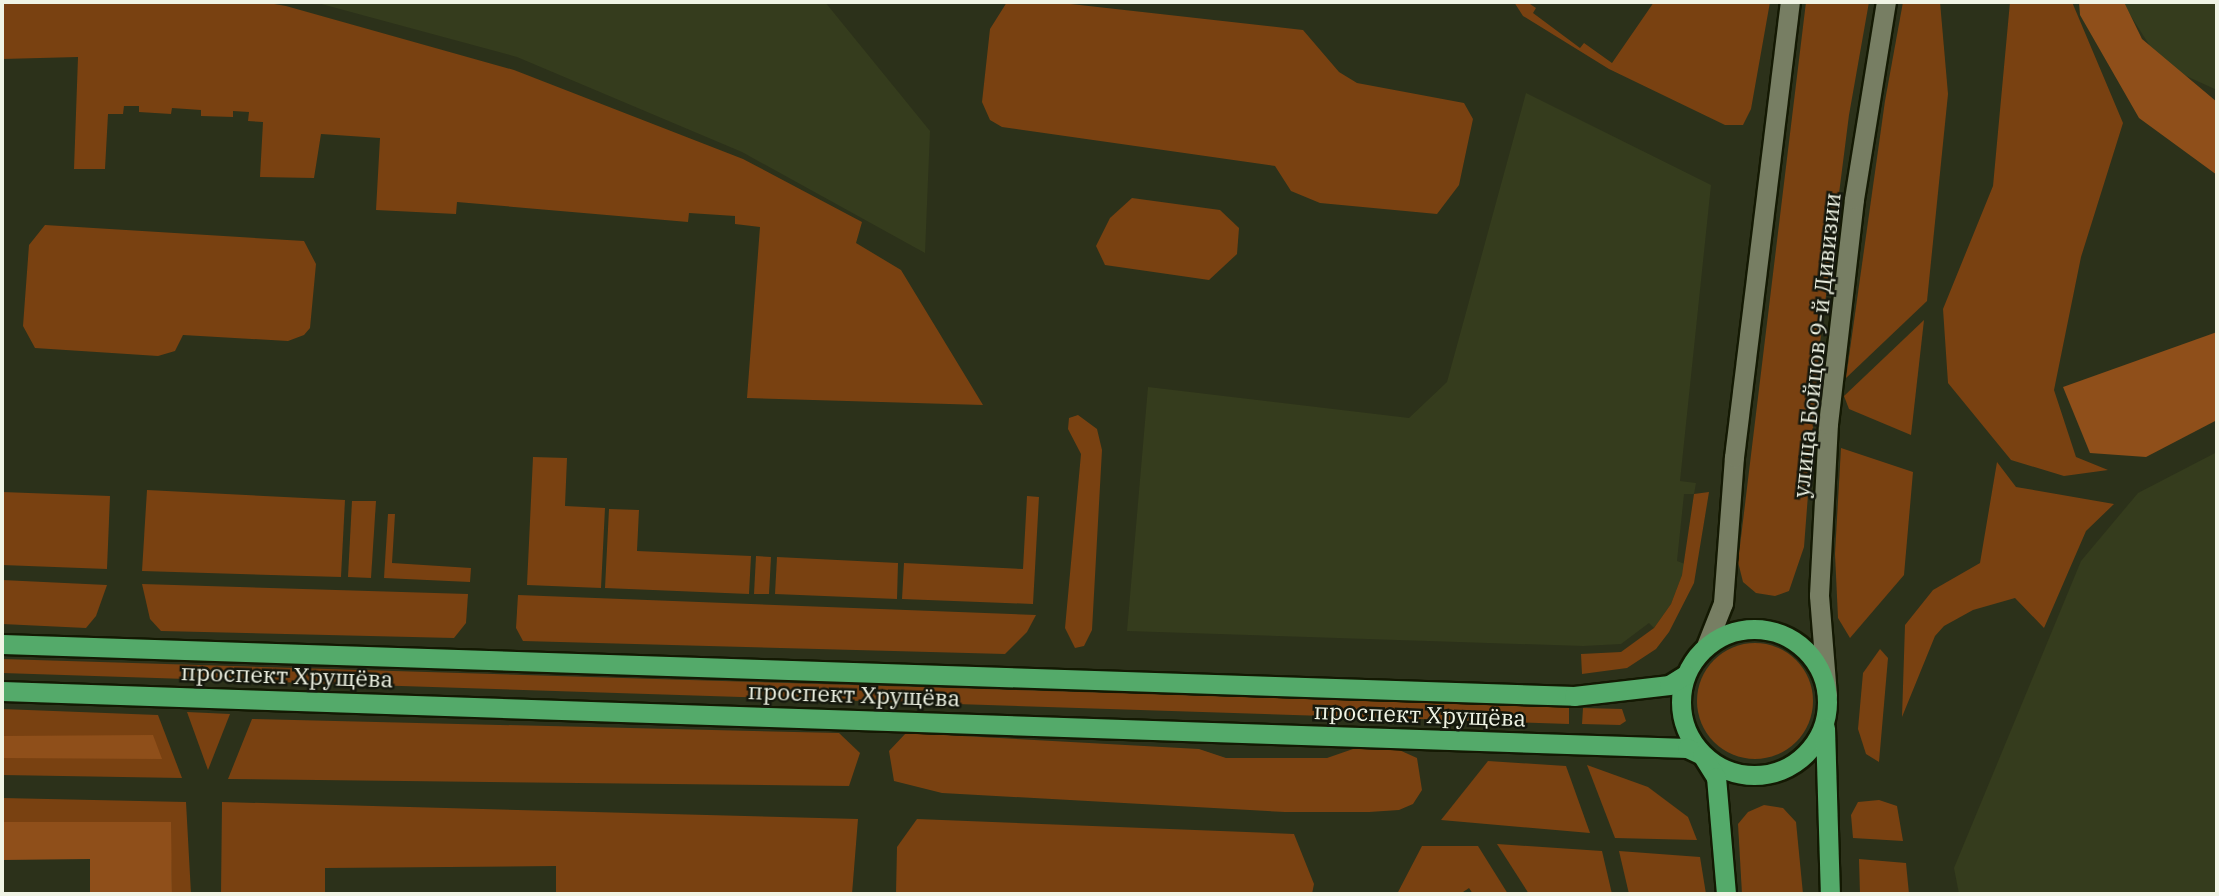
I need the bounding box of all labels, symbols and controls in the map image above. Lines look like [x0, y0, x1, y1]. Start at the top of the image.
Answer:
street label: улица Бойцов 9-й Дивизии [1786, 191, 1846, 499]
street label: проспект Хрущёва [180, 658, 394, 692]
street label: проспект Хрущёва [747, 677, 961, 711]
street label: проспект Хрущёва [1313, 697, 1527, 731]

